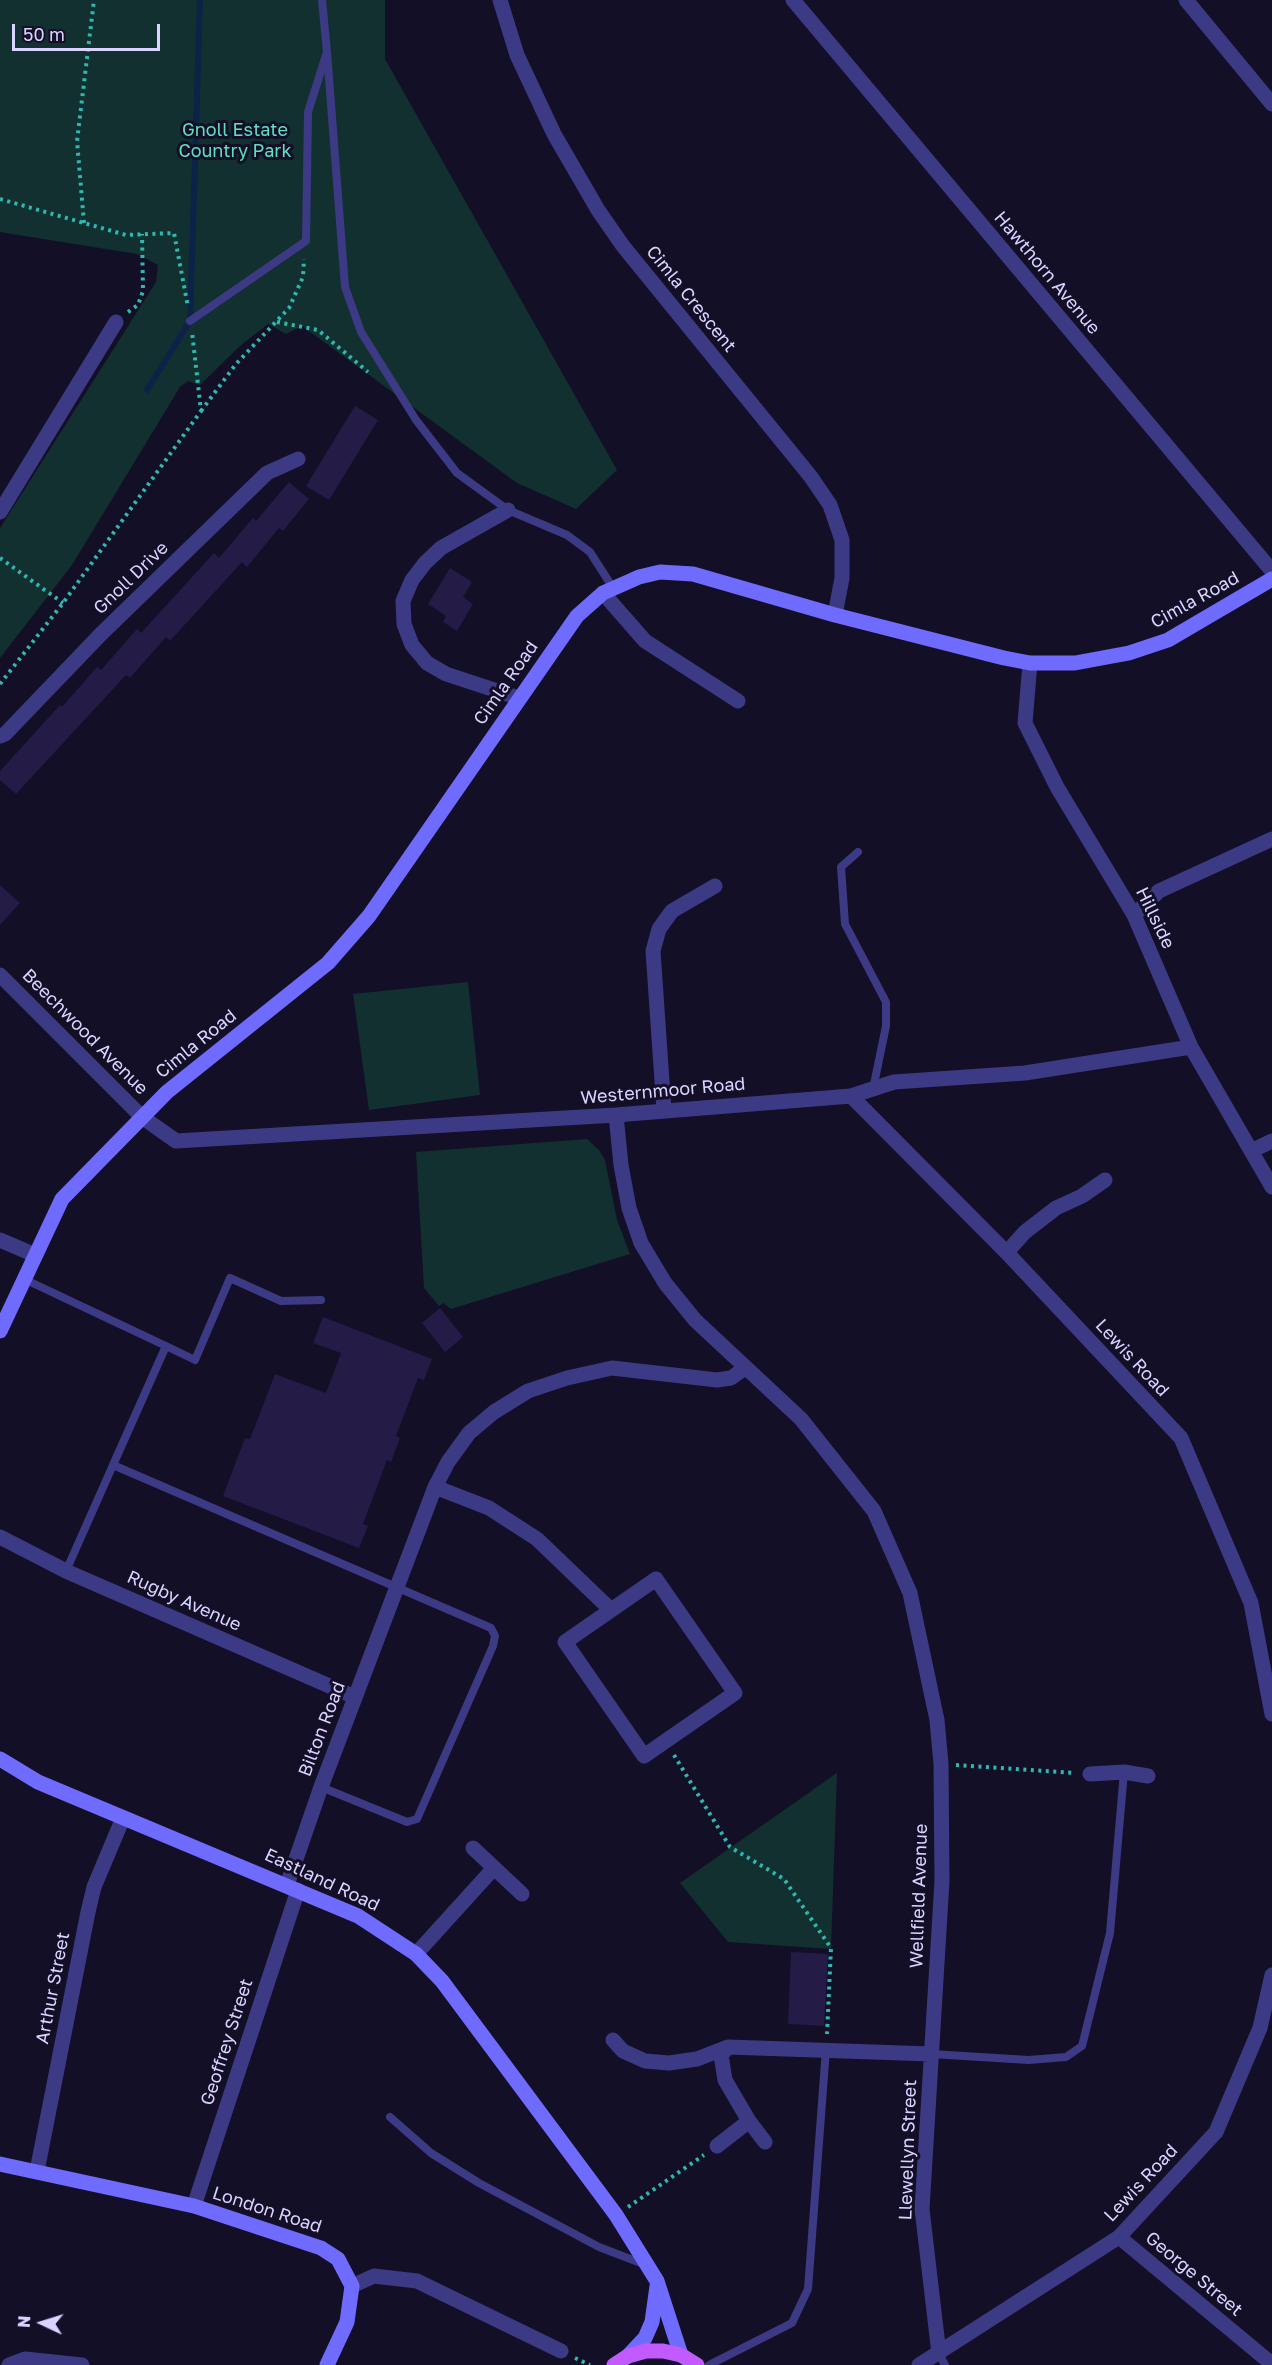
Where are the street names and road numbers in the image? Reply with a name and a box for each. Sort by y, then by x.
street label: Hawthorn Avenue [989,207,1105,339]
street label: Cimla Crescent [641,241,741,357]
street label: Gnoll Drive [89,537,173,619]
street label: Cimla Road [1147,567,1243,633]
street label: Cimla Road [469,637,543,729]
street label: Hillside [1131,884,1179,952]
street label: Beechwood Avenue [18,965,152,1099]
street label: Cimla Road [151,1005,241,1083]
street label: Westernmoor Road [580,1073,746,1109]
street label: Lewis Road [1091,1315,1173,1401]
street label: Rugby Avenue [124,1566,244,1636]
street label: Bilton Road [294,1678,350,1780]
street label: Wellfield Avenue [906,1823,932,1969]
street label: Eastland Road [261,1844,383,1916]
street label: Arthur Street [32,1930,74,2046]
street label: Geoffrey Street [196,1976,258,2108]
street label: Llewellyn Street [895,2079,921,2221]
street label: Lewis Road [1100,2140,1182,2226]
street label: London Road [210,2182,324,2238]
street label: George Street [1141,2227,1247,2321]

